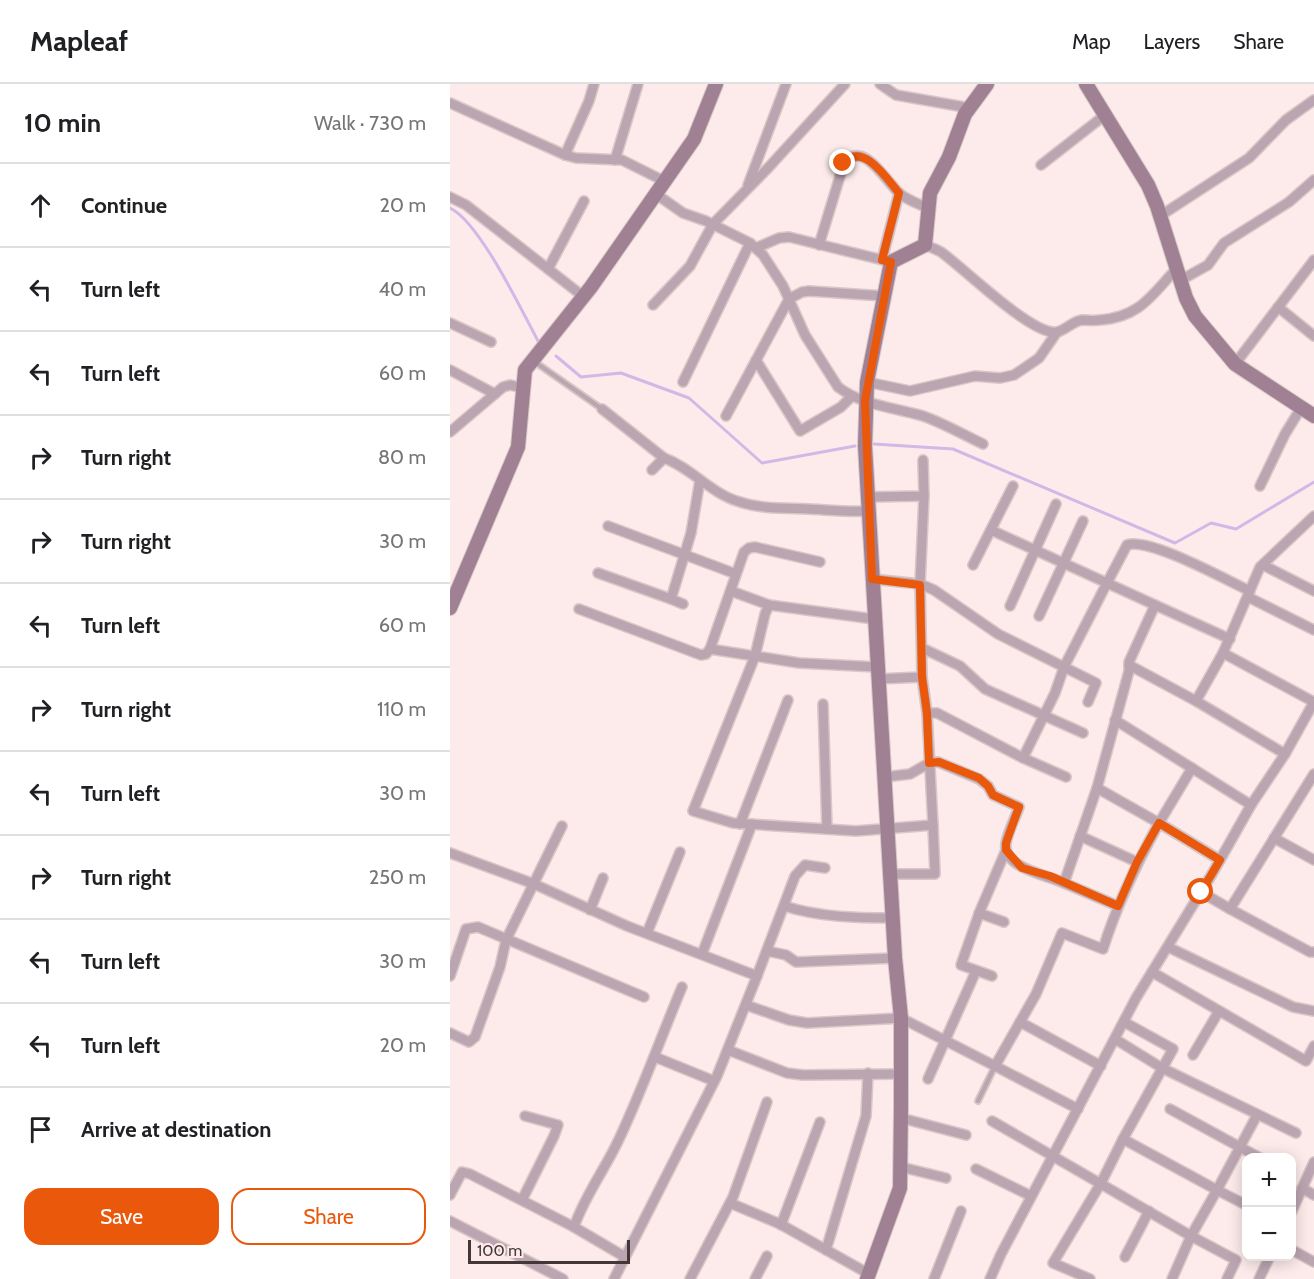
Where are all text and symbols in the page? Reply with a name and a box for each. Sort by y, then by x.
text: Mapleaf [30,24,128,58]
text: Map [1072,29,1111,54]
text: Layers [1144,29,1200,54]
text: Share [1233,29,1284,54]
text: 10 min [24,107,101,139]
text: Walk · 730 m [314,111,426,135]
route end [829,149,855,175]
icon: ahead [24,189,57,222]
text: Continue [81,192,167,219]
text: 20 m [380,193,426,217]
icon: left [24,273,57,306]
text: Turn left [81,276,160,303]
text: 40 m [378,277,426,301]
icon: left [24,357,57,390]
text: Turn left [81,360,160,387]
text: 60 m [379,361,426,385]
icon: right [24,441,57,474]
text: Turn right [81,444,171,471]
text: 80 m [378,445,426,469]
icon: right [24,525,57,558]
text: Turn right [81,528,171,555]
text: 30 m [379,529,426,553]
icon: left [24,609,57,642]
text: Turn left [81,612,160,639]
text: 60 m [379,613,426,637]
icon: right [24,693,57,726]
text: Turn right [81,696,171,723]
text: 110 m [377,697,426,721]
icon: left [24,777,57,810]
text: Turn left [81,780,160,807]
text: 30 m [379,781,426,805]
icon: right [24,861,57,894]
text: Turn right [81,864,171,891]
text: 250 m [369,865,426,889]
route start [1187,878,1213,904]
icon: left [24,945,57,978]
text: Turn left [81,948,160,975]
text: 30 m [379,949,426,973]
icon: left [24,1029,57,1062]
text: Turn left [81,1032,160,1059]
text: 20 m [380,1033,426,1057]
icon: arrive [24,1113,57,1146]
text: Arrive at destination [81,1116,271,1143]
map controls [1242,1153,1296,1261]
button: + [1242,1153,1296,1207]
button: Save [24,1188,219,1245]
button: Share [231,1188,426,1245]
button: − [1242,1207,1296,1261]
scale bar [468,1237,630,1264]
text: 100 m [477,1241,522,1260]

